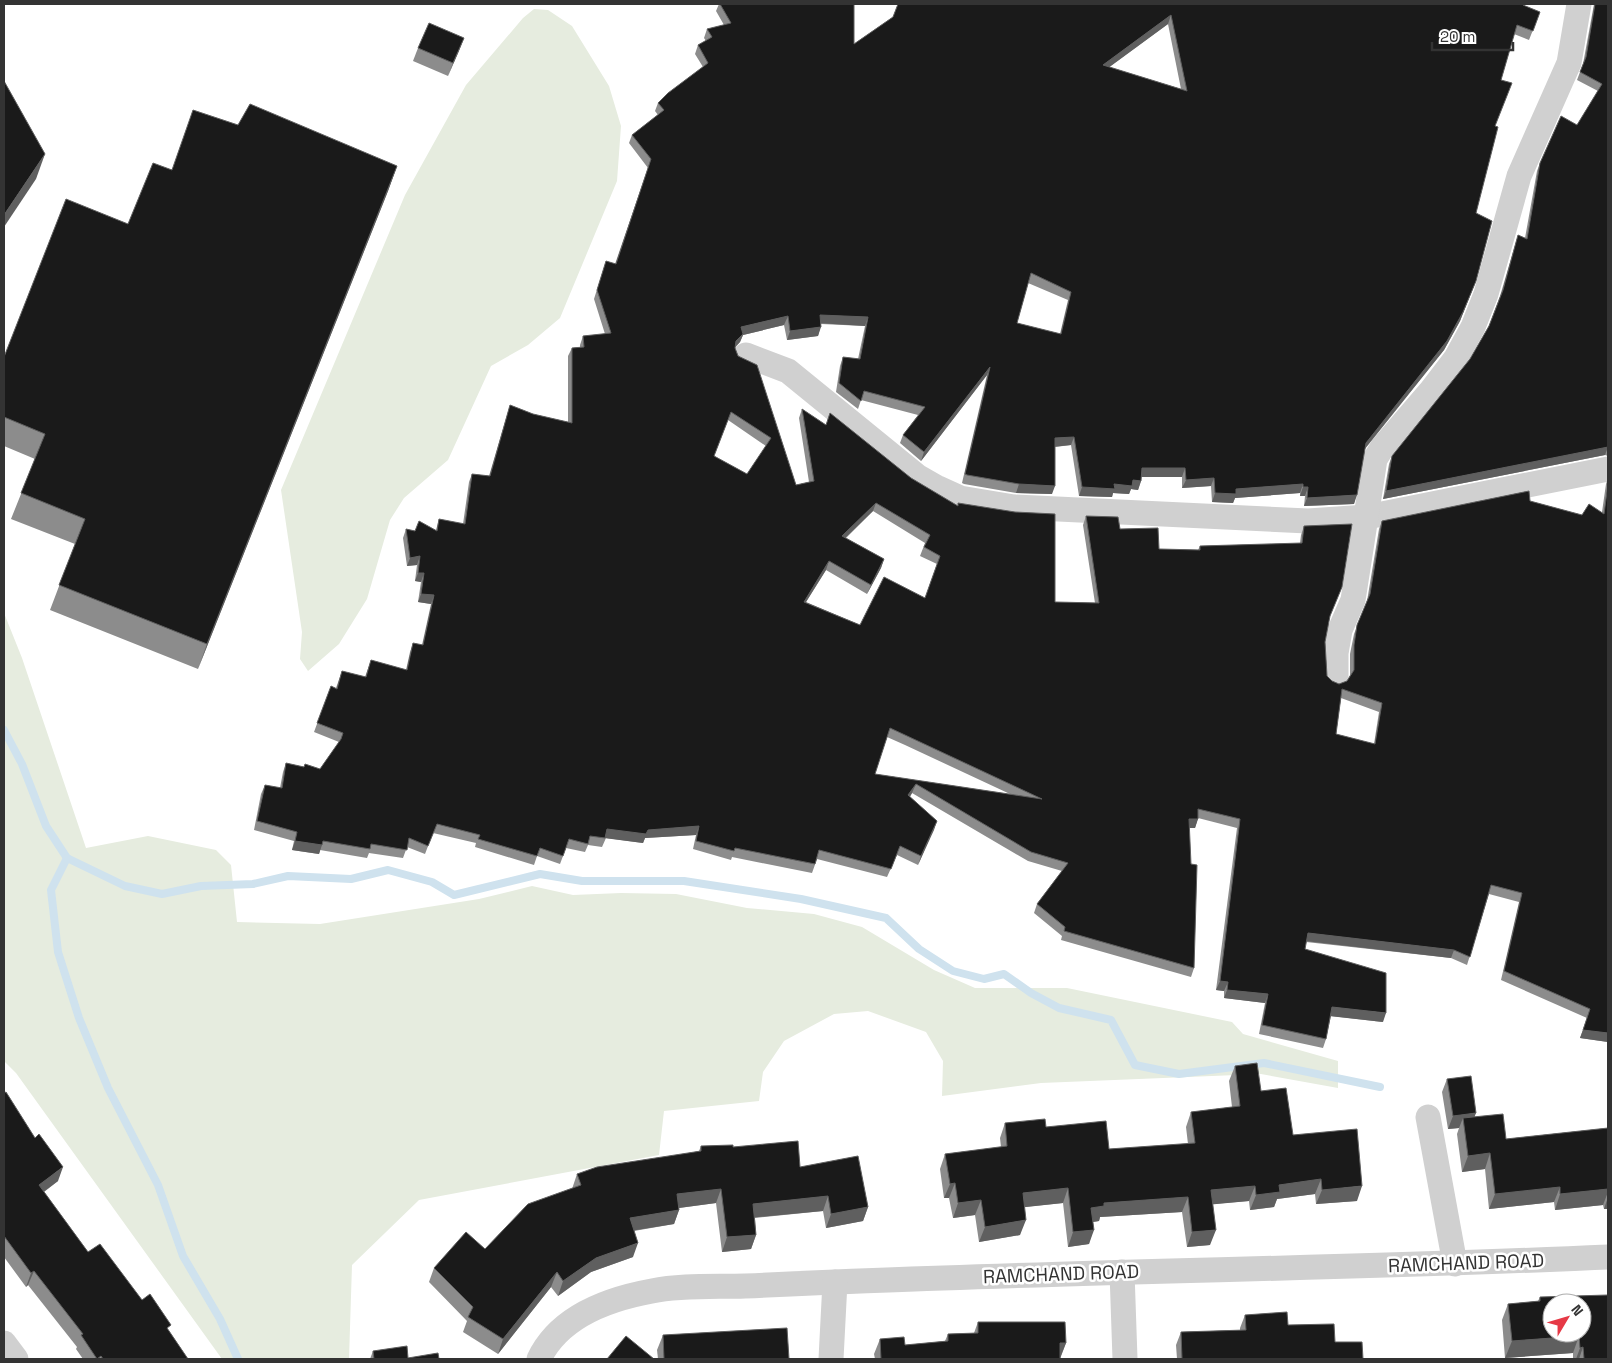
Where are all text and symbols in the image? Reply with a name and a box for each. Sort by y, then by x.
scale bar [1432,20,1513,52]
text: 20 m [1440,27,1475,46]
street label: RAMCHAND ROAD [1388,1248,1544,1278]
street label: RAMCHAND ROAD [983,1259,1139,1289]
north arrow [1542,1293,1592,1343]
text: N [1567,1301,1587,1319]

